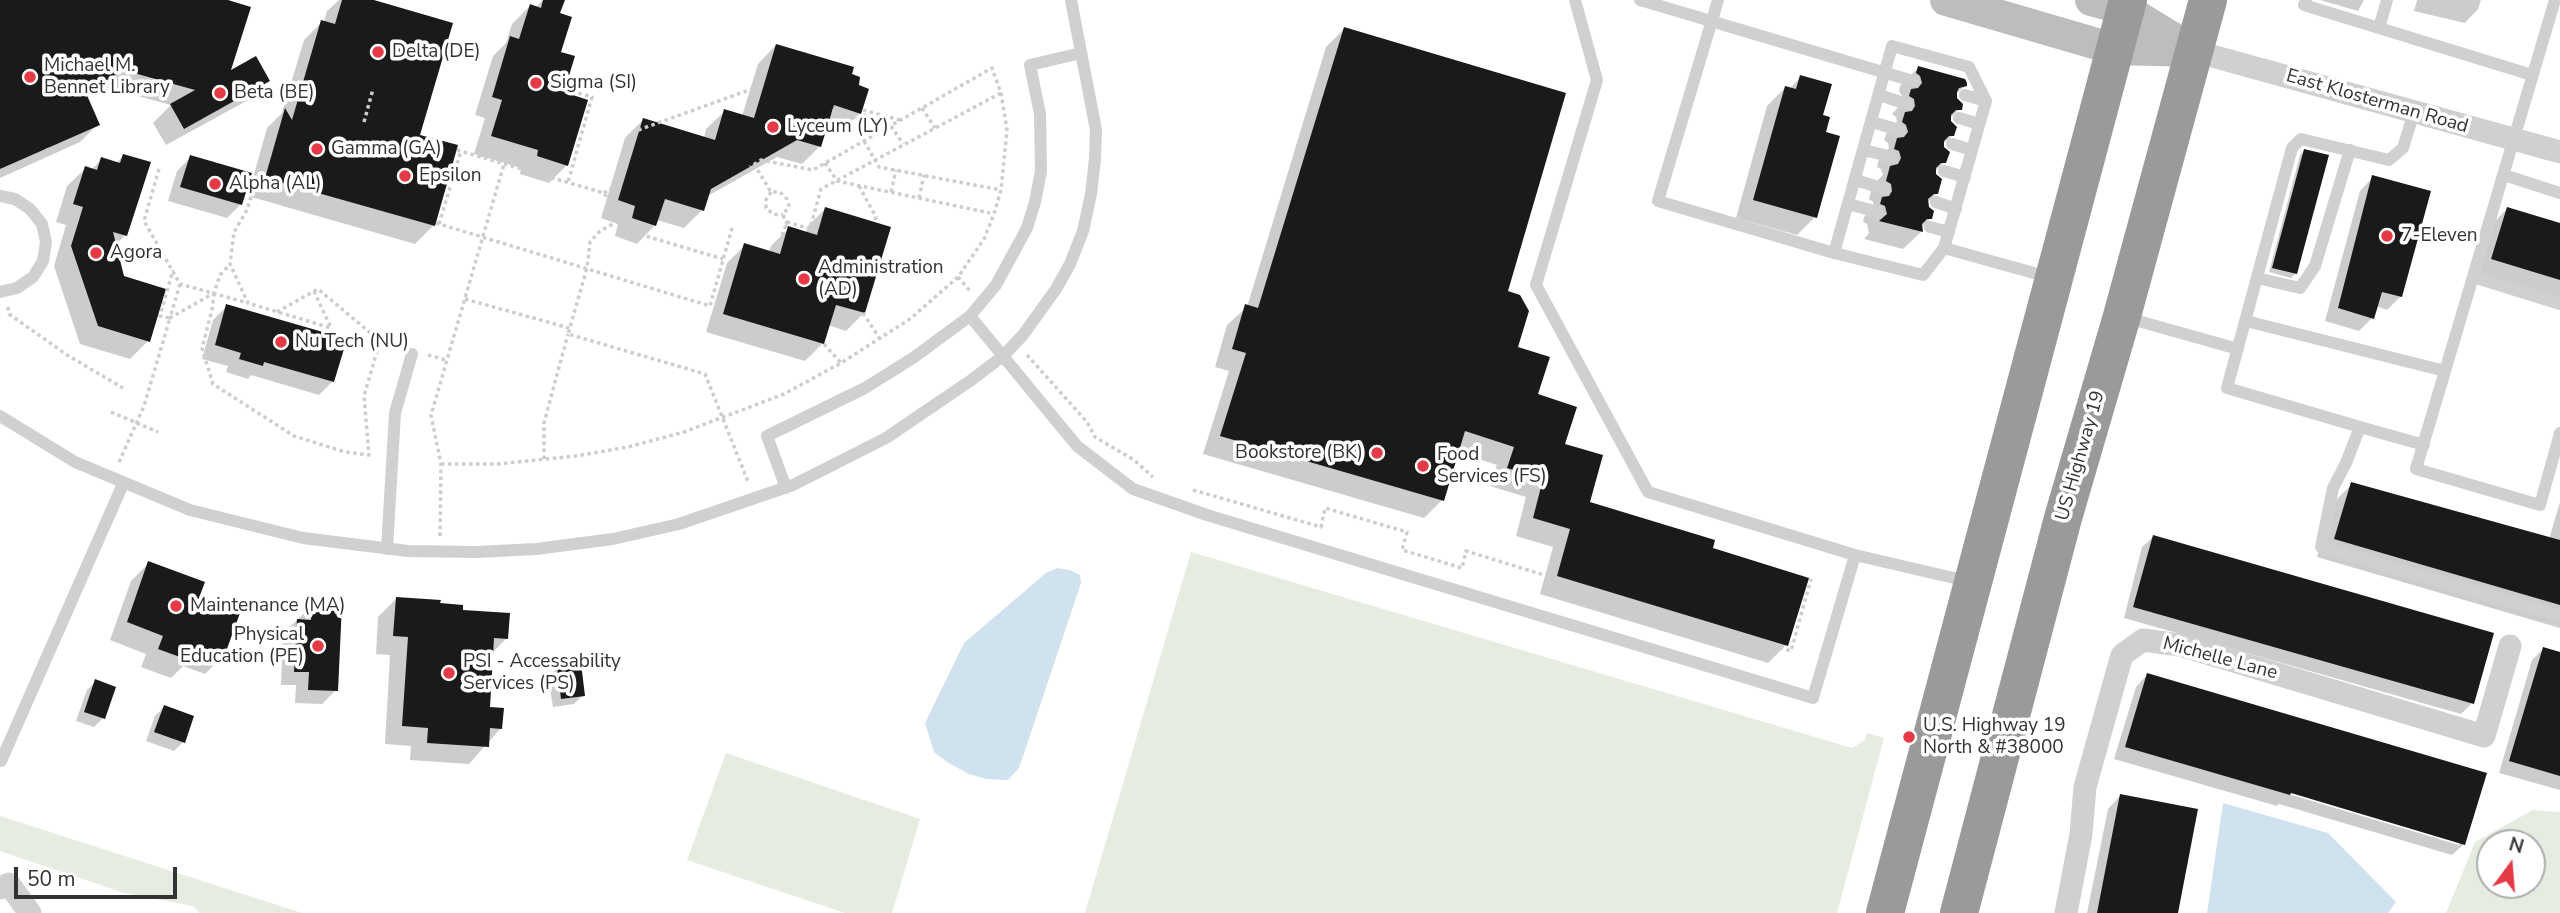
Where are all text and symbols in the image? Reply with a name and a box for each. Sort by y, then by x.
place label: Delta (DE) [392,41,481,63]
marker: Delta (DE) [370,44,386,60]
place label: Michael M. Bennet Library [44,55,170,99]
street label: East Klosterman Road [2283,65,2471,139]
marker: Michael M. Bennet Library [22,69,38,85]
place label: Sigma (SI) [550,72,637,94]
marker: Sigma (SI) [528,75,544,91]
place label: Beta (BE) [234,82,315,104]
marker: Beta (BE) [212,85,228,101]
place label: Lyceum (LY) [787,116,889,138]
marker: Lyceum (LY) [765,119,781,135]
place label: Gamma (GA) [331,138,442,160]
marker: Gamma (GA) [309,141,325,157]
place label: Epsilon [419,165,482,187]
marker: Epsilon [397,168,413,184]
place label: Alpha (AL) [229,173,322,195]
marker: Alpha (AL) [207,176,223,192]
place label: 7-Eleven [2401,225,2478,247]
marker: 7-Eleven [2379,228,2395,244]
place label: Agora [110,242,162,264]
marker: Agora [88,245,104,261]
place label: Administration (AD) [818,257,944,301]
marker: Administration (AD) [796,271,812,287]
place label: Nu Tech (NU) [295,331,409,353]
marker: Nu Tech (NU) [273,334,289,350]
street label: US Highway 19 [2052,388,2110,524]
place label: Bookstore (BK) [1235,442,1363,464]
place label: Food Services (FS) [1437,444,1547,488]
marker: Bookstore (BK) [1369,445,1385,461]
marker: Food Services (FS) [1415,458,1431,474]
place label: Maintenance (MA) [190,595,346,617]
marker: Maintenance (MA) [168,598,184,614]
place label: Physical Education (PE) [180,624,304,668]
street label: Michelle Lane [2160,633,2280,685]
marker: Physical Education (PE) [310,638,326,654]
place label: PSI - Accessability Services (PS) [463,651,621,695]
marker: PSI - Accessability Services (PS) [441,665,457,681]
place label: U.S. Highway 19 North & #38000 [1923,715,2066,759]
marker: U.S. Highway 19 North & #38000 [1901,729,1917,745]
north arrow [2476,829,2546,899]
text: N [2506,831,2527,860]
scale bar [18,853,180,897]
text: 50 m [27,865,76,893]

